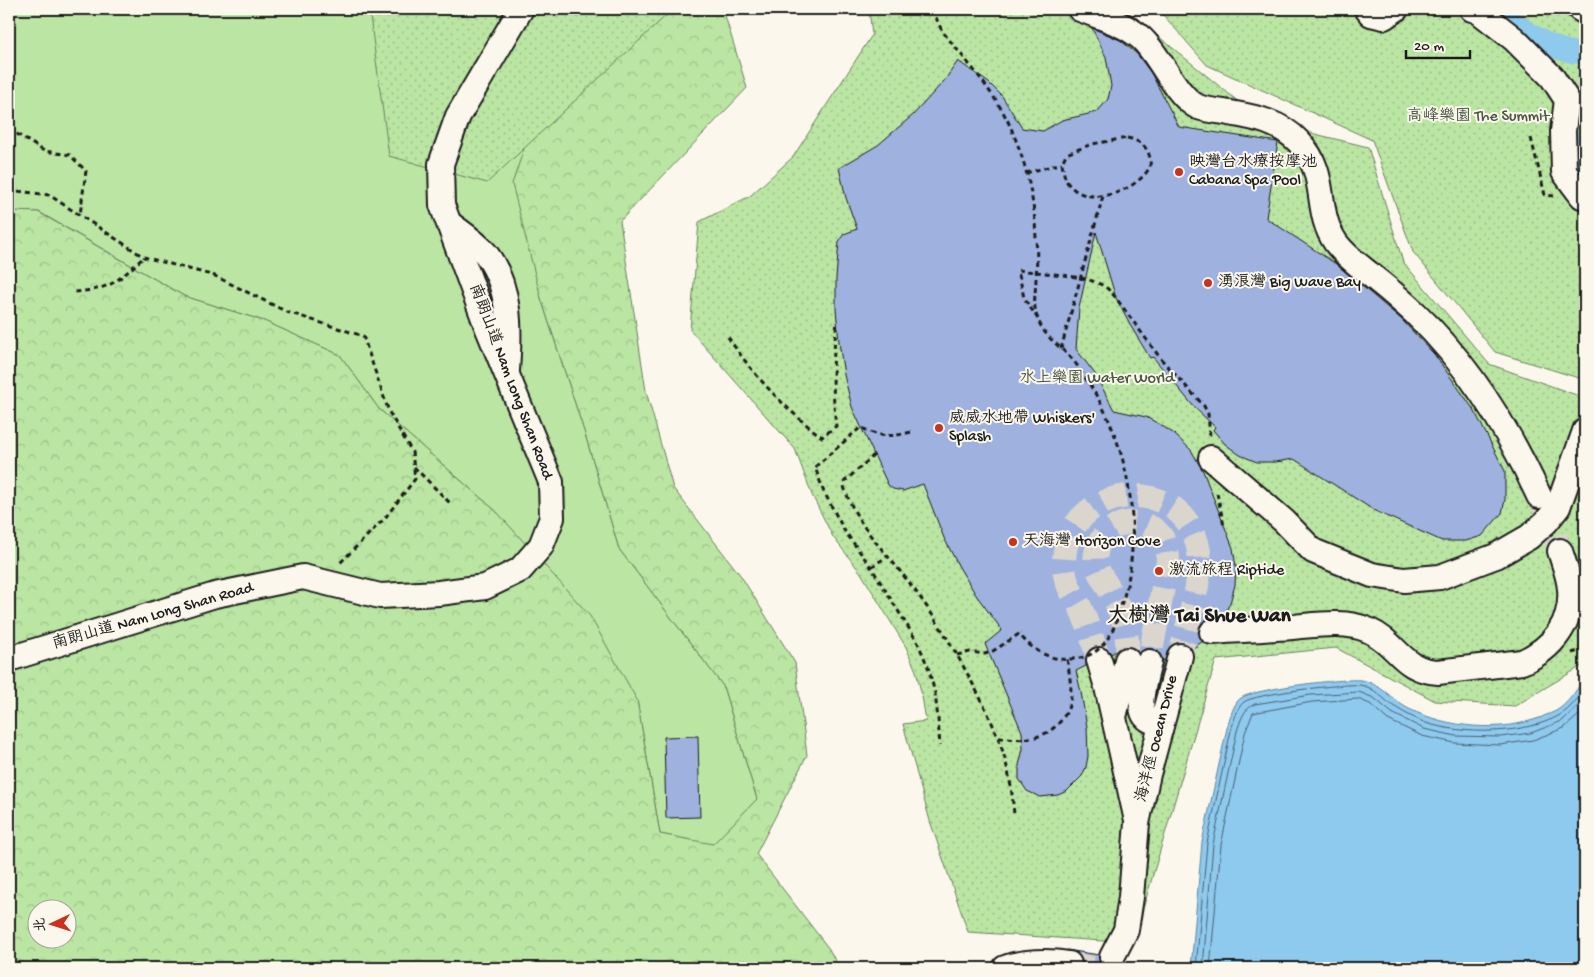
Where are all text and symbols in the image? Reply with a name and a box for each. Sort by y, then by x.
scale bar [1406,28,1470,60]
text: 20 m [1414,38,1444,56]
park label: 高峰樂園 The Summit [1407,106,1551,127]
place label: 映灣台水療按摩池 Cabana Spa Pool [1189,152,1317,191]
marker: 映灣台水療按摩池 Cabana Spa Pool [1173,166,1185,178]
place label: 湧浪灣 Big Wave Bay [1218,273,1361,293]
marker: 湧浪灣 Big Wave Bay [1202,277,1214,289]
street label: 南朗山道 Nam Long Shan Road [464,281,559,484]
park label: 水上樂園 Water World [1020,368,1176,389]
place label: 威威水地帶 Whiskers' Splash [949,408,1095,447]
marker: 威威水地帶 Whiskers' Splash [933,422,945,434]
place label: 天海灣 Horizon Cove [1023,531,1161,552]
marker: 天海灣 Horizon Cove [1007,536,1019,548]
place label: 激流旅程 Riptide [1169,561,1285,581]
marker: 激流旅程 Riptide [1153,565,1165,577]
street label: 南朗山道 Nam Long Shan Road [50,577,257,655]
district label: 大樹灣 Tai Shue Wan [1107,603,1292,630]
street label: 海洋徑 Ocean Drive [1131,672,1183,805]
north arrow [28,900,78,950]
text: 北 [33,917,50,932]

